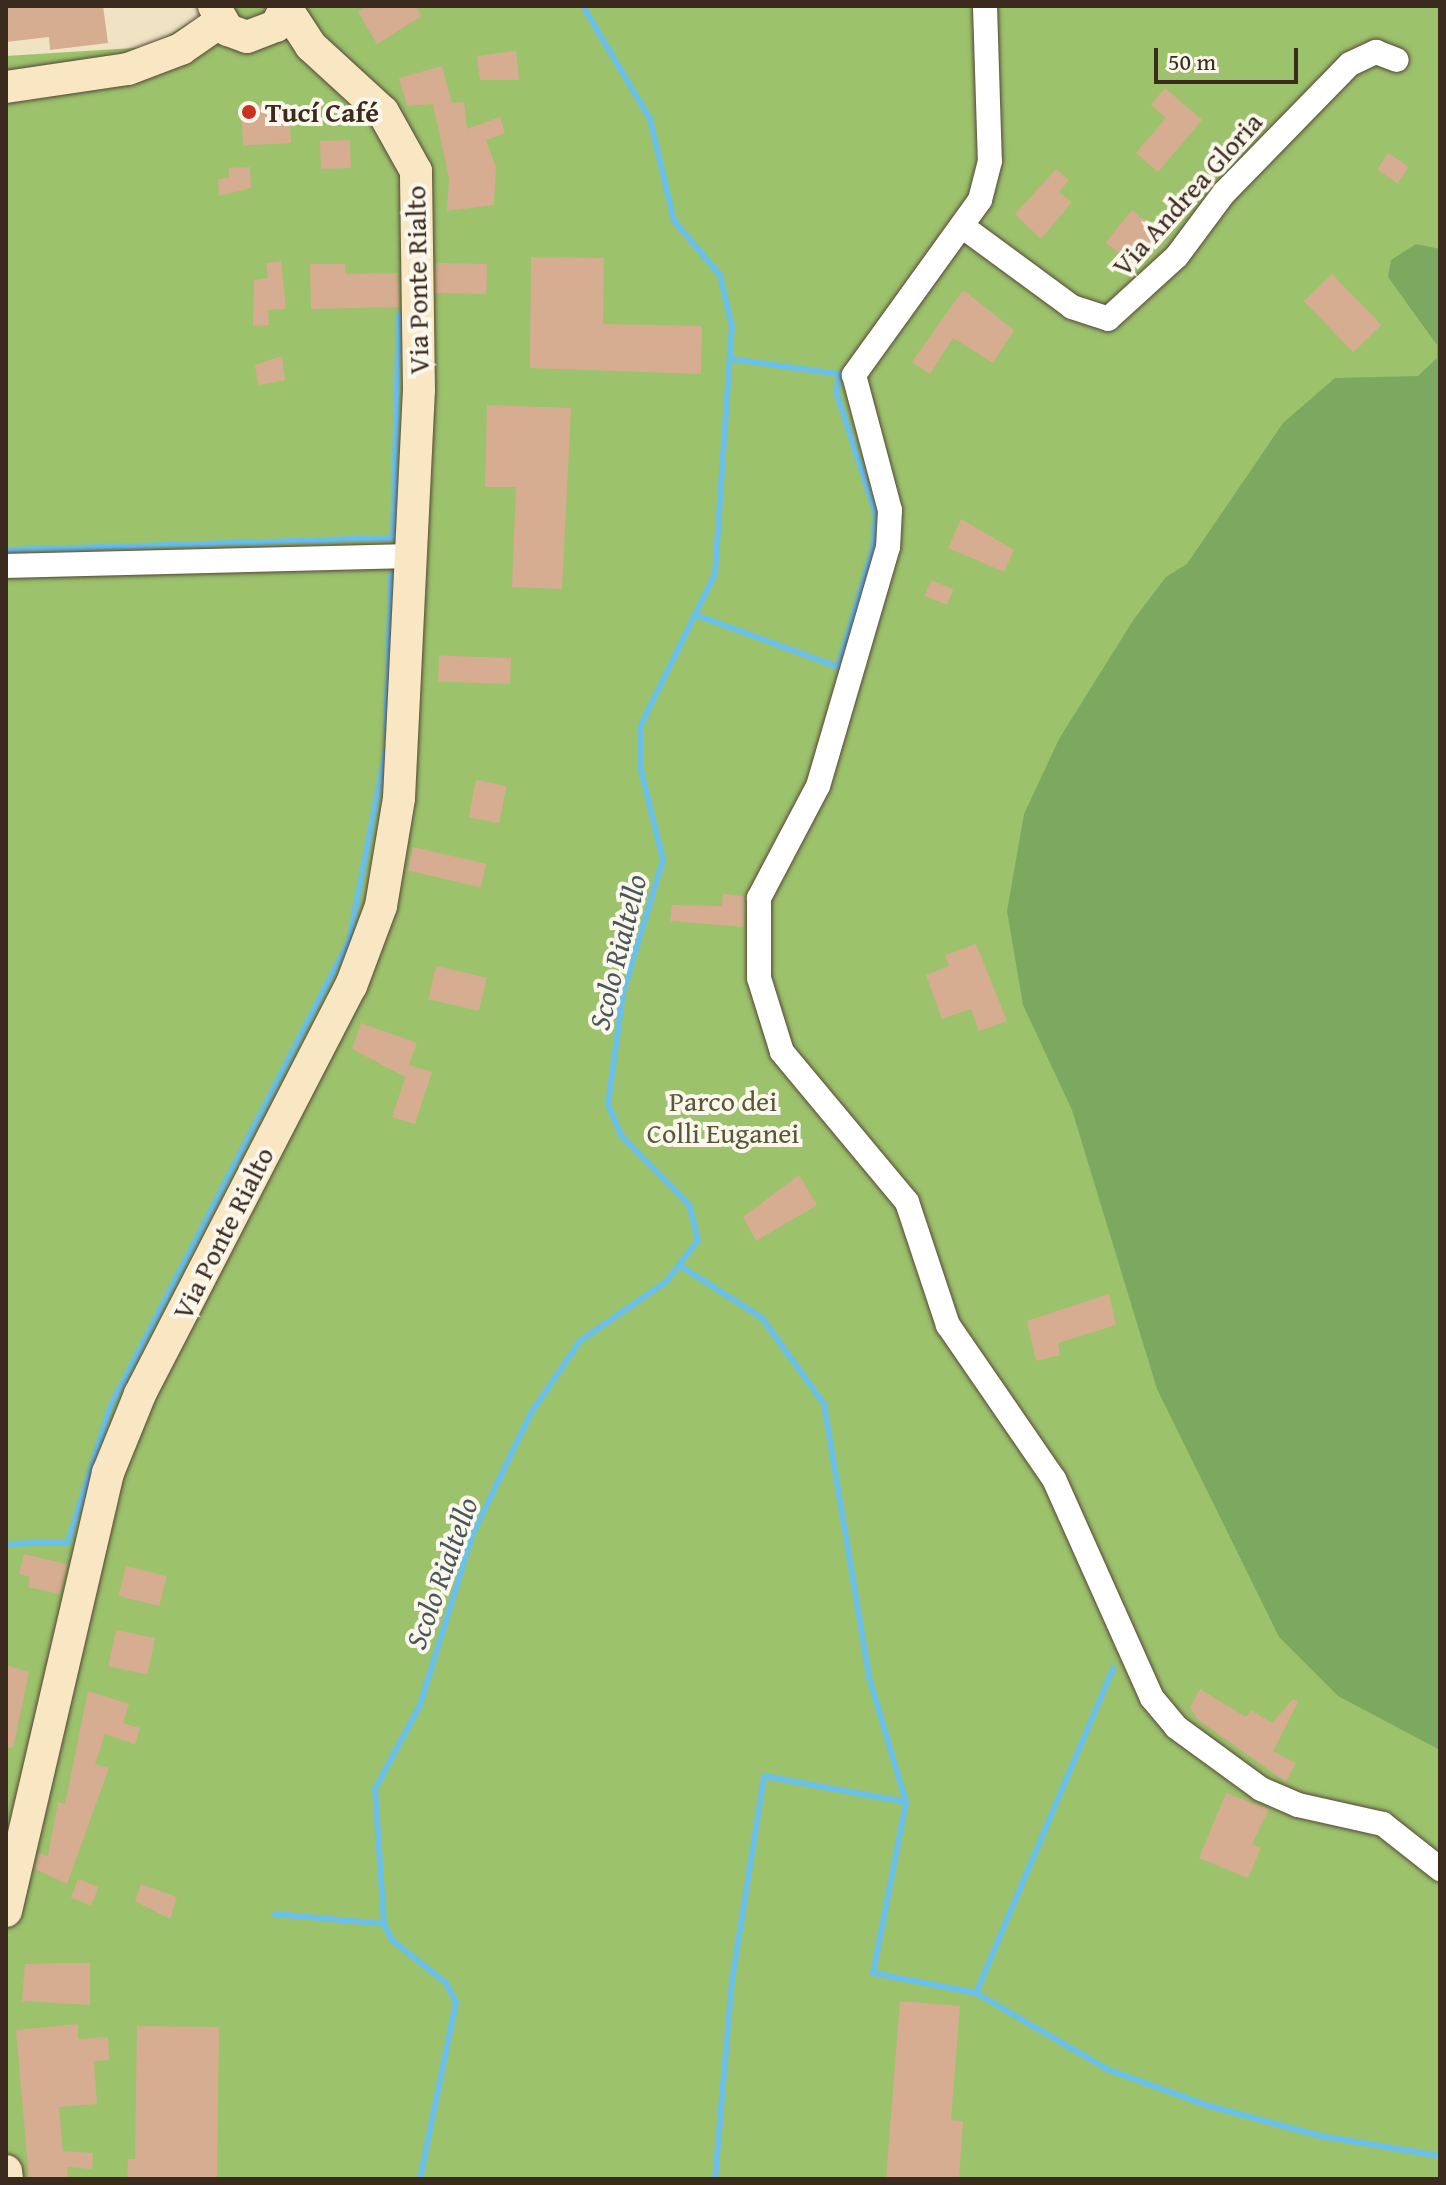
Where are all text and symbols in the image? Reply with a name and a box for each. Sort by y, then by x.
scale bar [1158,32,1302,82]
text: 50 m [1168,44,1216,79]
place label: Tucí Café [265,95,379,129]
marker: Tucí Café [240,103,258,121]
street label: Via Andrea Gloria [1105,105,1269,283]
street label: Via Ponte Rialto [399,185,435,375]
water label: Scolo Rialtello [580,871,654,1033]
park label: Parco dei Colli Euganei [647,1084,799,1150]
street label: Via Ponte Rialto [165,1141,281,1325]
water label: Scolo Rialtello [397,1492,485,1654]

